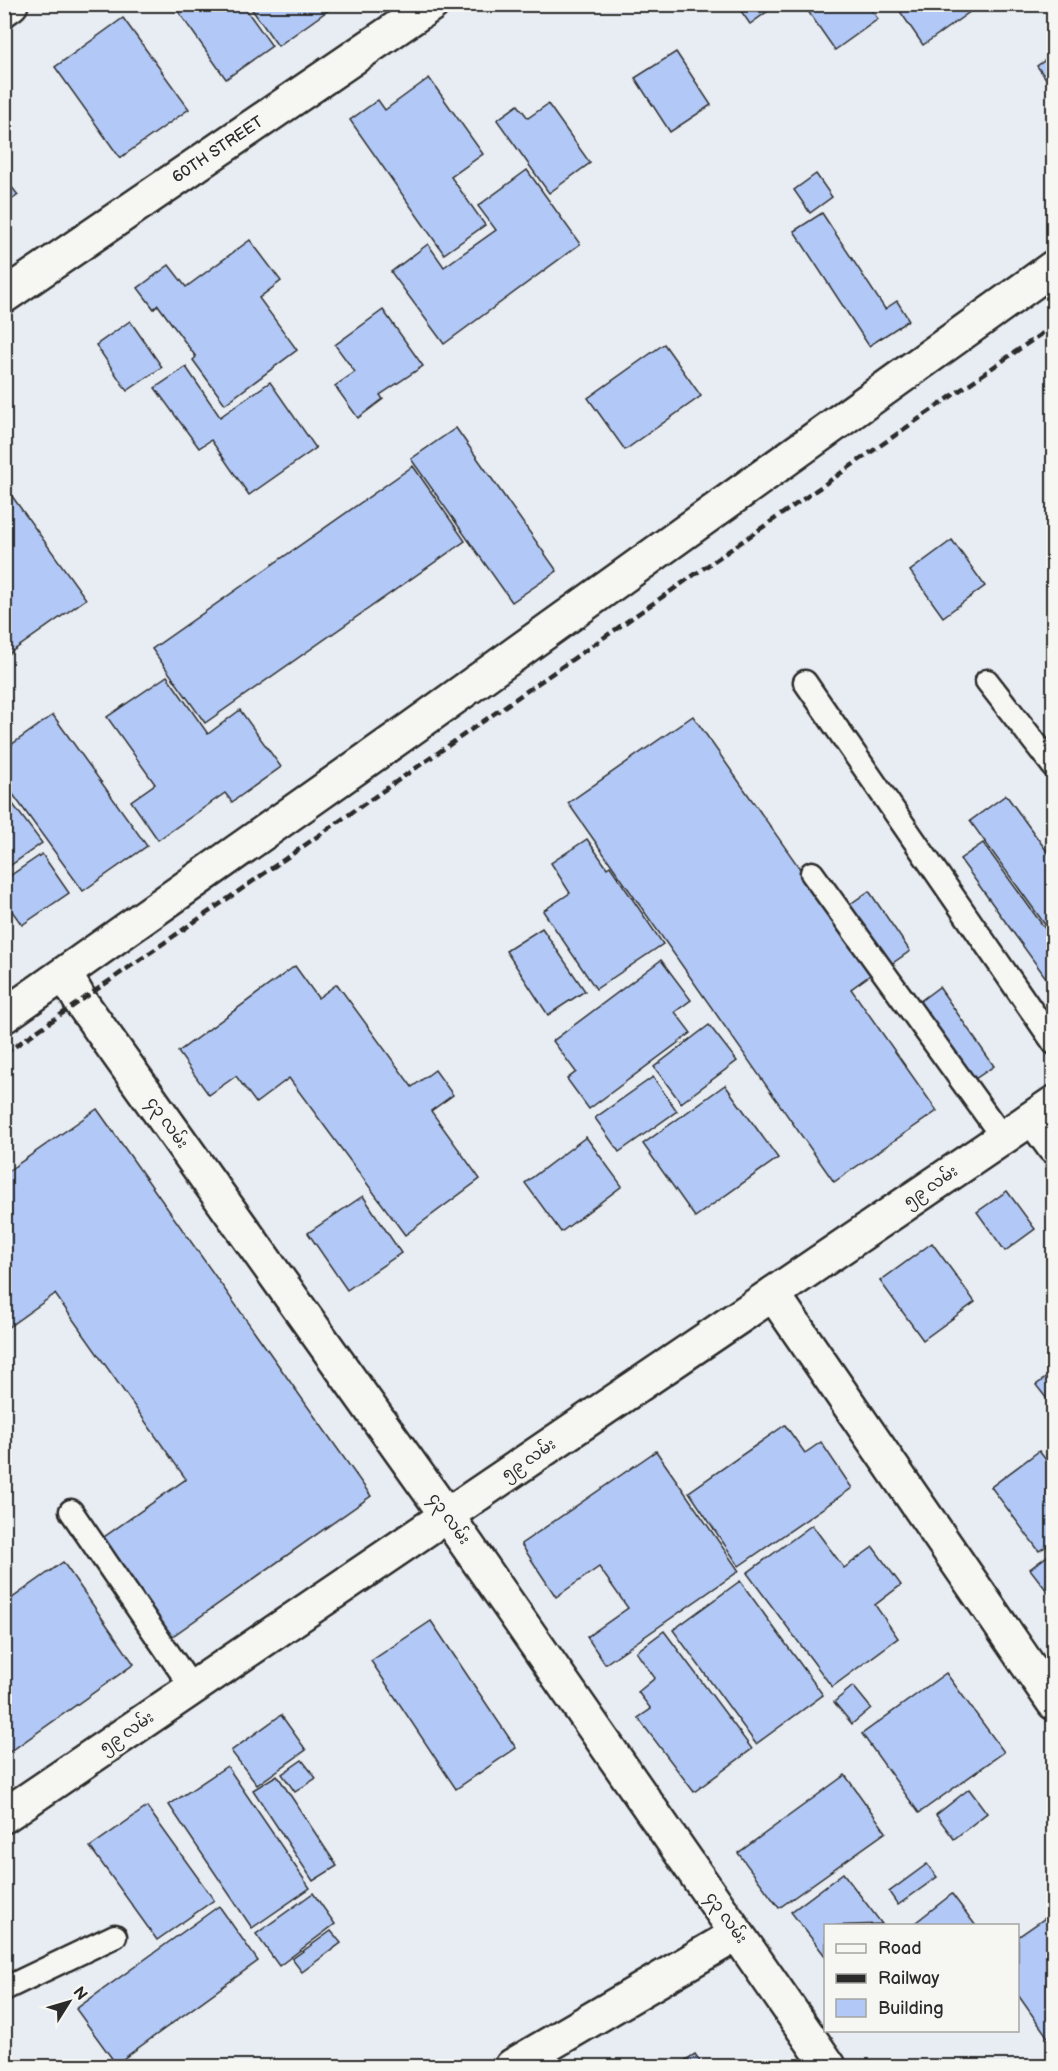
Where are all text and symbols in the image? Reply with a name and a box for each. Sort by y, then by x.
street label: 60TH STREET [169,112,267,187]
street label: ၄၃ လမ်း [140,1092,194,1154]
street label: ၅၉ လမ်း [899,1160,963,1214]
street label: ၅၉ လမ်း [497,1433,561,1487]
street label: ၄၃ လမ်း [422,1488,476,1550]
street label: ၅၉ လမ်း [95,1706,159,1760]
street label: ၄၃ လမ်း [699,1887,753,1949]
legend [824,1924,1019,2032]
text: Road [878,1938,922,1959]
text: Railway [878,1968,940,1989]
north arrow [39,1972,99,2032]
text: N [69,1983,91,2004]
text: Building [878,1998,944,2019]

